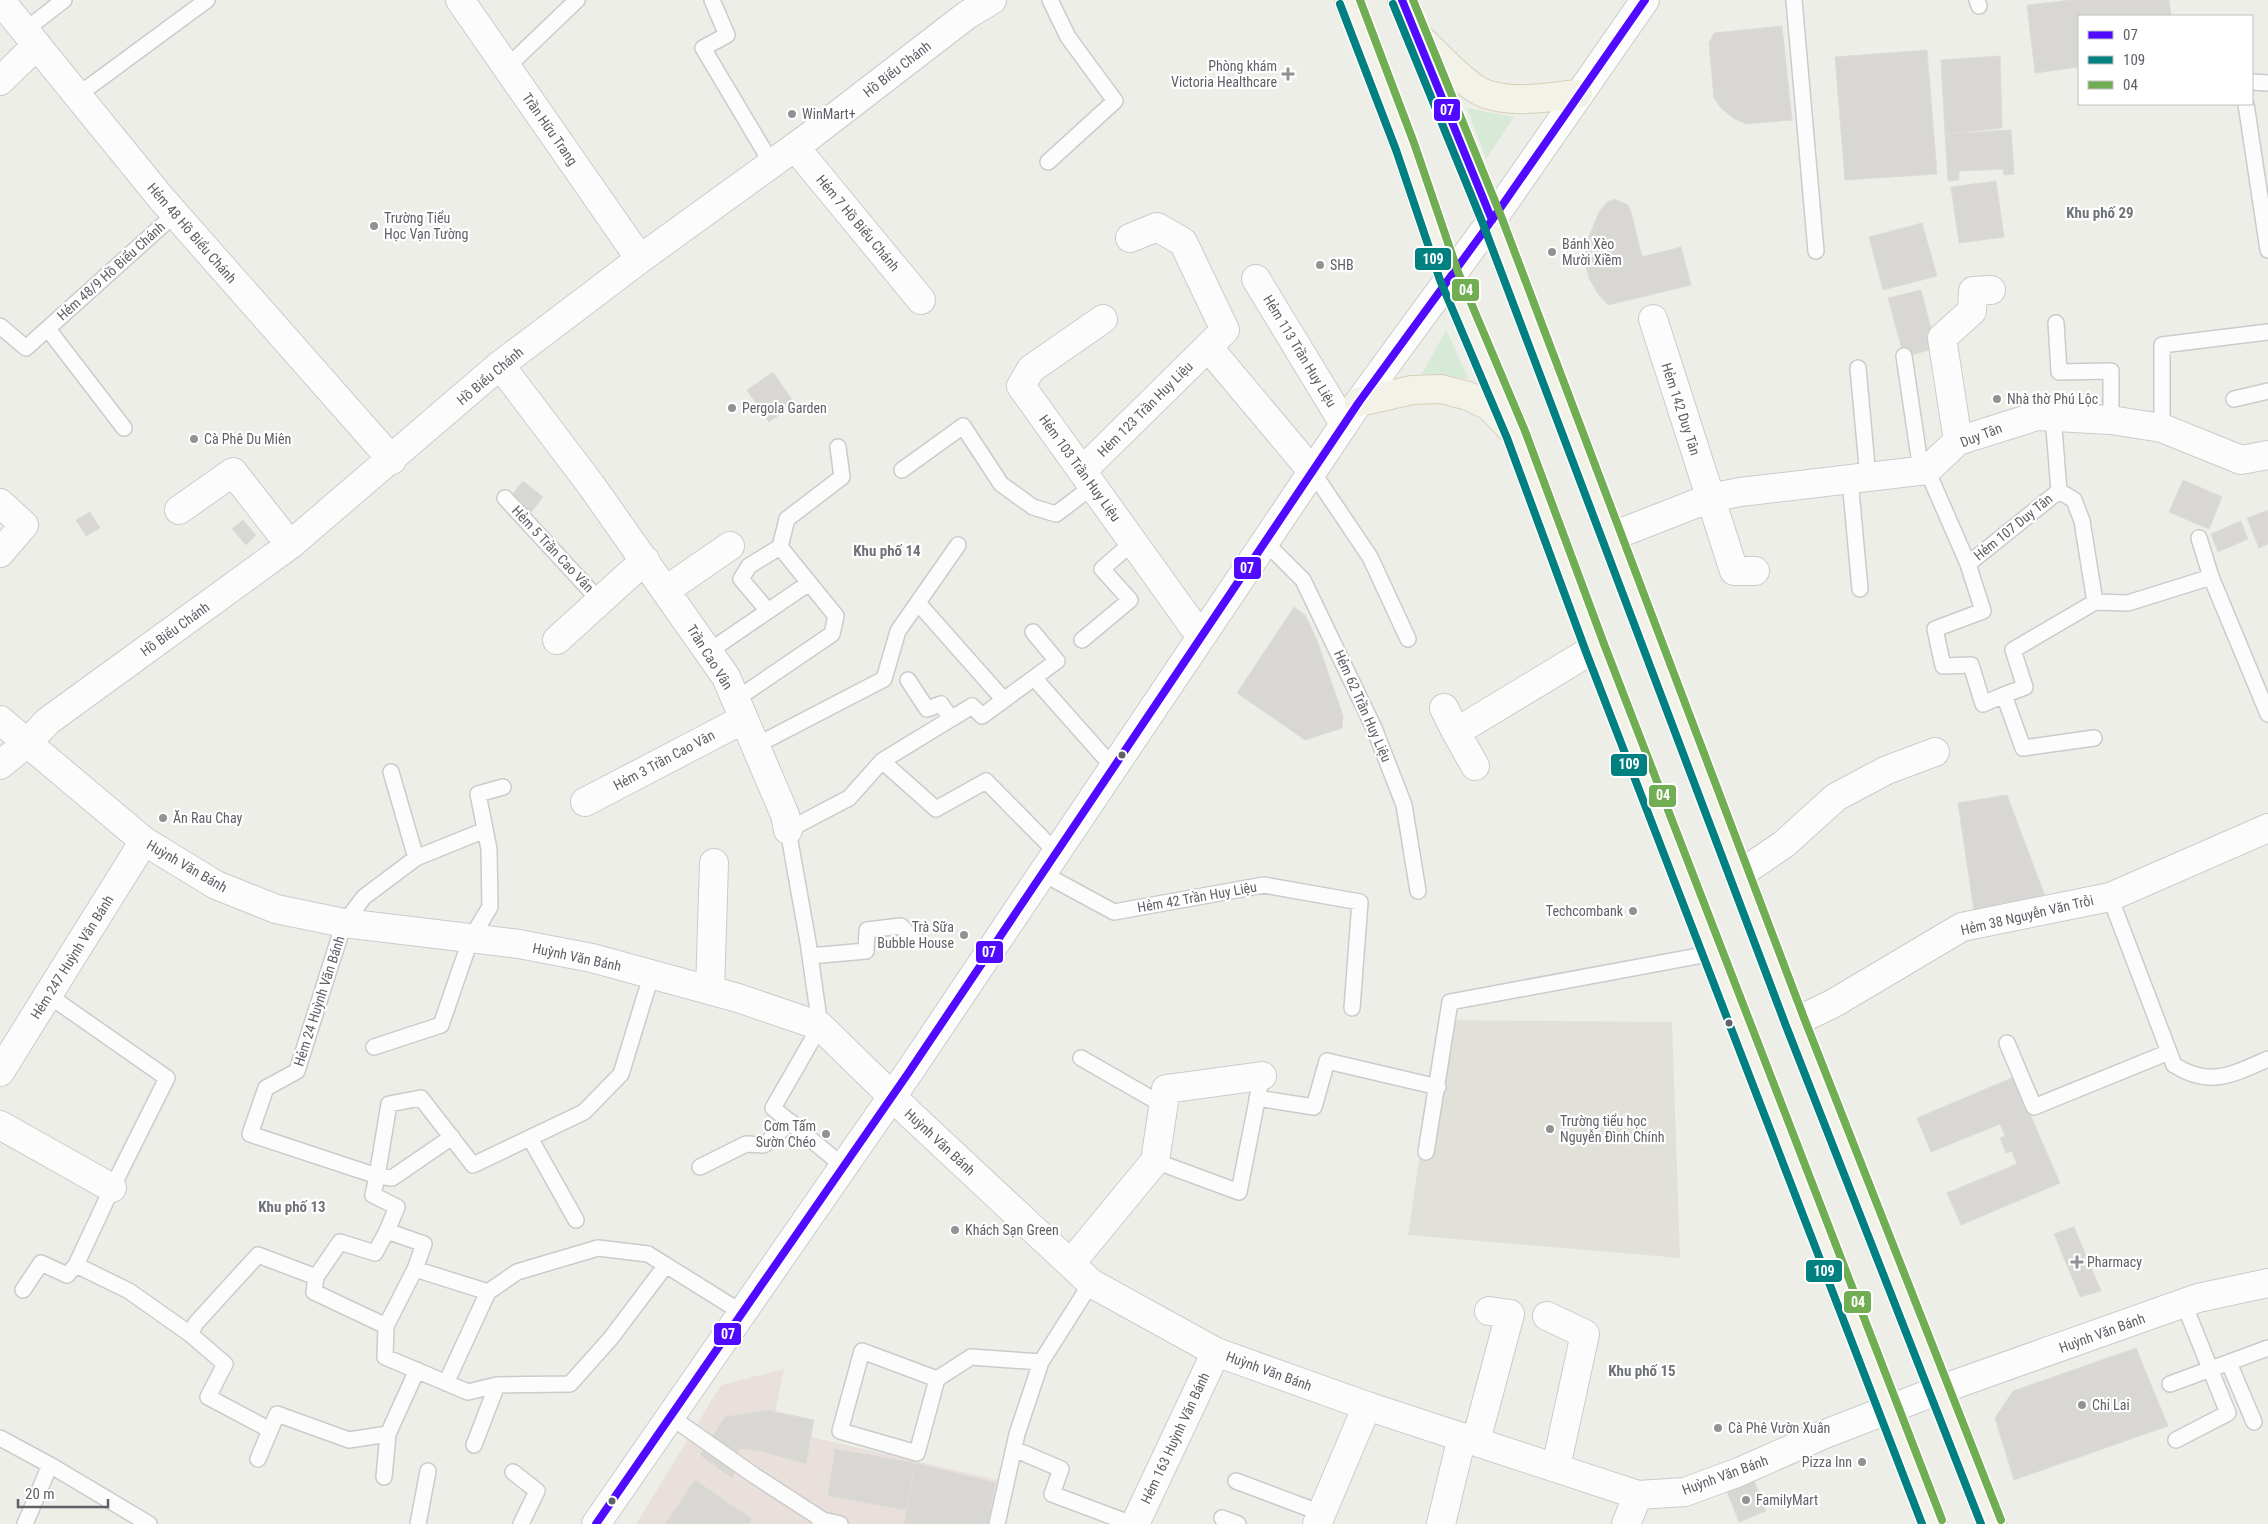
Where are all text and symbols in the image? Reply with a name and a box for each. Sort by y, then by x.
legend [2078,15,2253,105]
text: 07 [2123,26,2138,44]
street label: Hồ Biểu Chánh [860,38,934,100]
text: 109 [2123,51,2145,69]
place label: Phòng khám Victoria Healthcare [1171,58,1277,90]
marker: Phòng khám Victoria Healthcare [1281,67,1295,81]
text: 04 [2123,76,2138,94]
street label: Trần Hữu Trang [519,90,581,168]
line badge: 07 [1433,98,1461,122]
text: 07 [1440,102,1454,118]
place label: WinMart+ [802,106,856,122]
marker: WinMart+ [786,108,798,120]
street label: Hẻm 7 Hồ Biểu Chánh [813,172,903,274]
street label: Hẻm 48 Hồ Biểu Chánh [144,180,240,286]
district label: Khu phố 29 [2066,204,2134,222]
place label: Trường Tiểu Học Vạn Tường [384,210,468,242]
street label: Hẻm 48/9 Hồ Biểu Chánh [54,218,168,324]
marker: Trường Tiểu Học Vạn Tường [368,220,380,232]
place label: Bánh Xèo Mười Xiềm [1562,236,1622,268]
marker: Bánh Xèo Mười Xiềm [1546,246,1558,258]
line badge: 109 [1414,247,1452,271]
text: 109 [1422,251,1444,267]
place label: SHB [1330,257,1354,273]
marker: SHB [1314,259,1326,271]
line badge: 04 [1451,278,1480,302]
text: 04 [1459,282,1473,298]
street label: Hẻm 113 Trần Huy Liệu [1260,292,1340,410]
street label: Hồ Biểu Chánh [454,344,526,408]
street label: Hẻm 123 Trần Huy Liệu [1094,358,1196,460]
street label: Hẻm 142 Duy Tân [1658,361,1704,457]
place label: Nhà thờ Phú Lộc [2007,391,2098,407]
marker: Nhà thờ Phú Lộc [1991,393,2003,405]
place label: Pergola Garden [742,400,827,416]
marker: Pergola Garden [726,402,738,414]
street label: Hẻm 103 Trần Huy Liệu [1036,412,1124,524]
street label: Duy Tân [1958,420,2004,450]
place label: Cà Phê Du Miên [204,431,291,447]
marker: Cà Phê Du Miên [188,433,200,445]
street label: Hẻm 107 Duy Tân [1970,490,2056,564]
street label: Hẻm 5 Trần Cao Vân [509,503,597,595]
district label: Khu phố 14 [853,542,921,560]
line badge: 07 [1233,556,1262,580]
text: 07 [1240,560,1254,576]
street label: Hồ Biểu Chánh [137,599,213,659]
street label: Trần Cao Vân [684,622,736,692]
street label: Hẻm 62 Trần Huy Liệu [1331,648,1395,764]
street label: Hẻm 3 Trần Cao Vân [611,727,717,793]
unlabelled marker [1117,750,1127,760]
line badge: 109 [1610,753,1648,777]
text: 109 [1618,756,1640,772]
line badge: 04 [1648,784,1677,808]
text: 04 [1656,787,1670,803]
place label: Ăn Rau Chay [173,810,242,826]
marker: Ăn Rau Chay [157,812,169,824]
street label: Huỳnh Văn Bánh [144,837,230,895]
street label: Hẻm 42 Trần Huy Liệu [1136,879,1258,915]
street label: Hẻm 247 Huỳnh Văn Bánh [27,892,117,1022]
street label: Hẻm 38 Nguyễn Văn Trỗi [1959,892,2095,938]
place label: Techcombank [1546,903,1624,919]
marker: Techcombank [1627,905,1639,917]
place label: Trà Sữa Bubble House [877,919,954,951]
marker: Trà Sữa Bubble House [958,929,970,941]
street label: Hẻm 24 Huỳnh Văn Bánh [290,934,348,1068]
street label: Huỳnh Văn Bánh [531,940,623,974]
line badge: 07 [975,940,1004,964]
text: 07 [982,944,996,960]
unlabelled marker [1724,1018,1734,1028]
street label: Huỳnh Văn Bánh [902,1105,978,1179]
place label: Trường tiểu học Nguyễn Đình Chính [1560,1113,1664,1145]
place label: Cơm Tấm Sườn Chéo [756,1118,816,1150]
marker: Trường tiểu học Nguyễn Đình Chính [1544,1123,1556,1135]
marker: Cơm Tấm Sườn Chéo [820,1128,832,1140]
district label: Khu phố 13 [258,1198,326,1216]
place label: Khách Sạn Green [965,1222,1059,1238]
marker: Khách Sạn Green [949,1224,961,1236]
place label: Pharmacy [2087,1254,2142,1270]
marker: Pharmacy [2071,1256,2083,1268]
line badge: 109 [1805,1259,1843,1283]
text: 109 [1813,1263,1835,1279]
line badge: 04 [1843,1290,1872,1314]
text: 04 [1851,1294,1865,1310]
street label: Huỳnh Văn Bánh [2057,1310,2147,1356]
line badge: 07 [713,1322,742,1346]
text: 07 [721,1326,735,1342]
street label: Huỳnh Văn Bánh [1224,1348,1314,1394]
district label: Khu phố 15 [1608,1362,1676,1380]
street label: Hẻm 163 Huỳnh Văn Bánh [1138,1370,1212,1506]
place label: Chi Lai [2092,1397,2130,1413]
marker: Chi Lai [2076,1399,2088,1411]
place label: Cà Phê Vườn Xuân [1728,1420,1830,1436]
marker: Cà Phê Vườn Xuân [1712,1422,1724,1434]
street label: Huỳnh Văn Bánh [1680,1452,1770,1498]
place label: Pizza Inn [1802,1454,1852,1470]
marker: Pizza Inn [1856,1456,1868,1468]
scale bar [18,1476,108,1508]
text: 20 m [25,1485,55,1503]
place label: FamilyMart [1756,1492,1818,1508]
marker: FamilyMart [1740,1494,1752,1506]
unlabelled marker [607,1496,617,1506]

